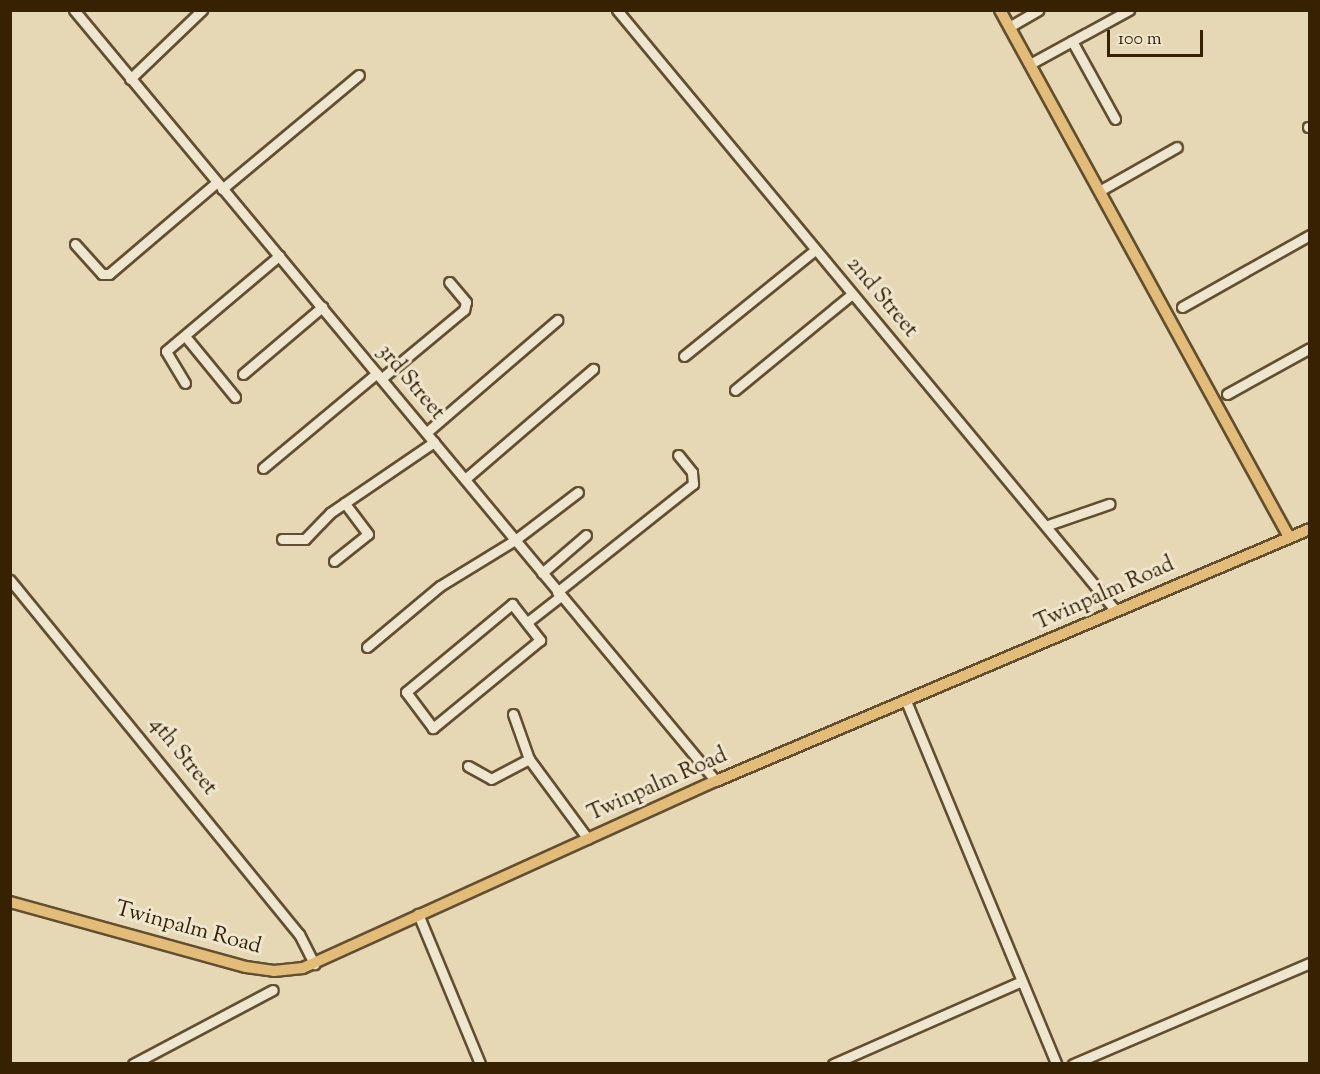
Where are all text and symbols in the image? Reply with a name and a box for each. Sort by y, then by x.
scale bar [1110,18,1206,56]
text: 100 m [1118,27,1162,53]
street label: 2nd Street [840,252,922,344]
street label: 3rd Street [371,340,449,426]
street label: Twinpalm Road [1031,552,1179,638]
street label: 4th Street [143,713,221,801]
street label: Twinpalm Road [584,743,732,829]
street label: Twinpalm Road [112,897,264,961]

